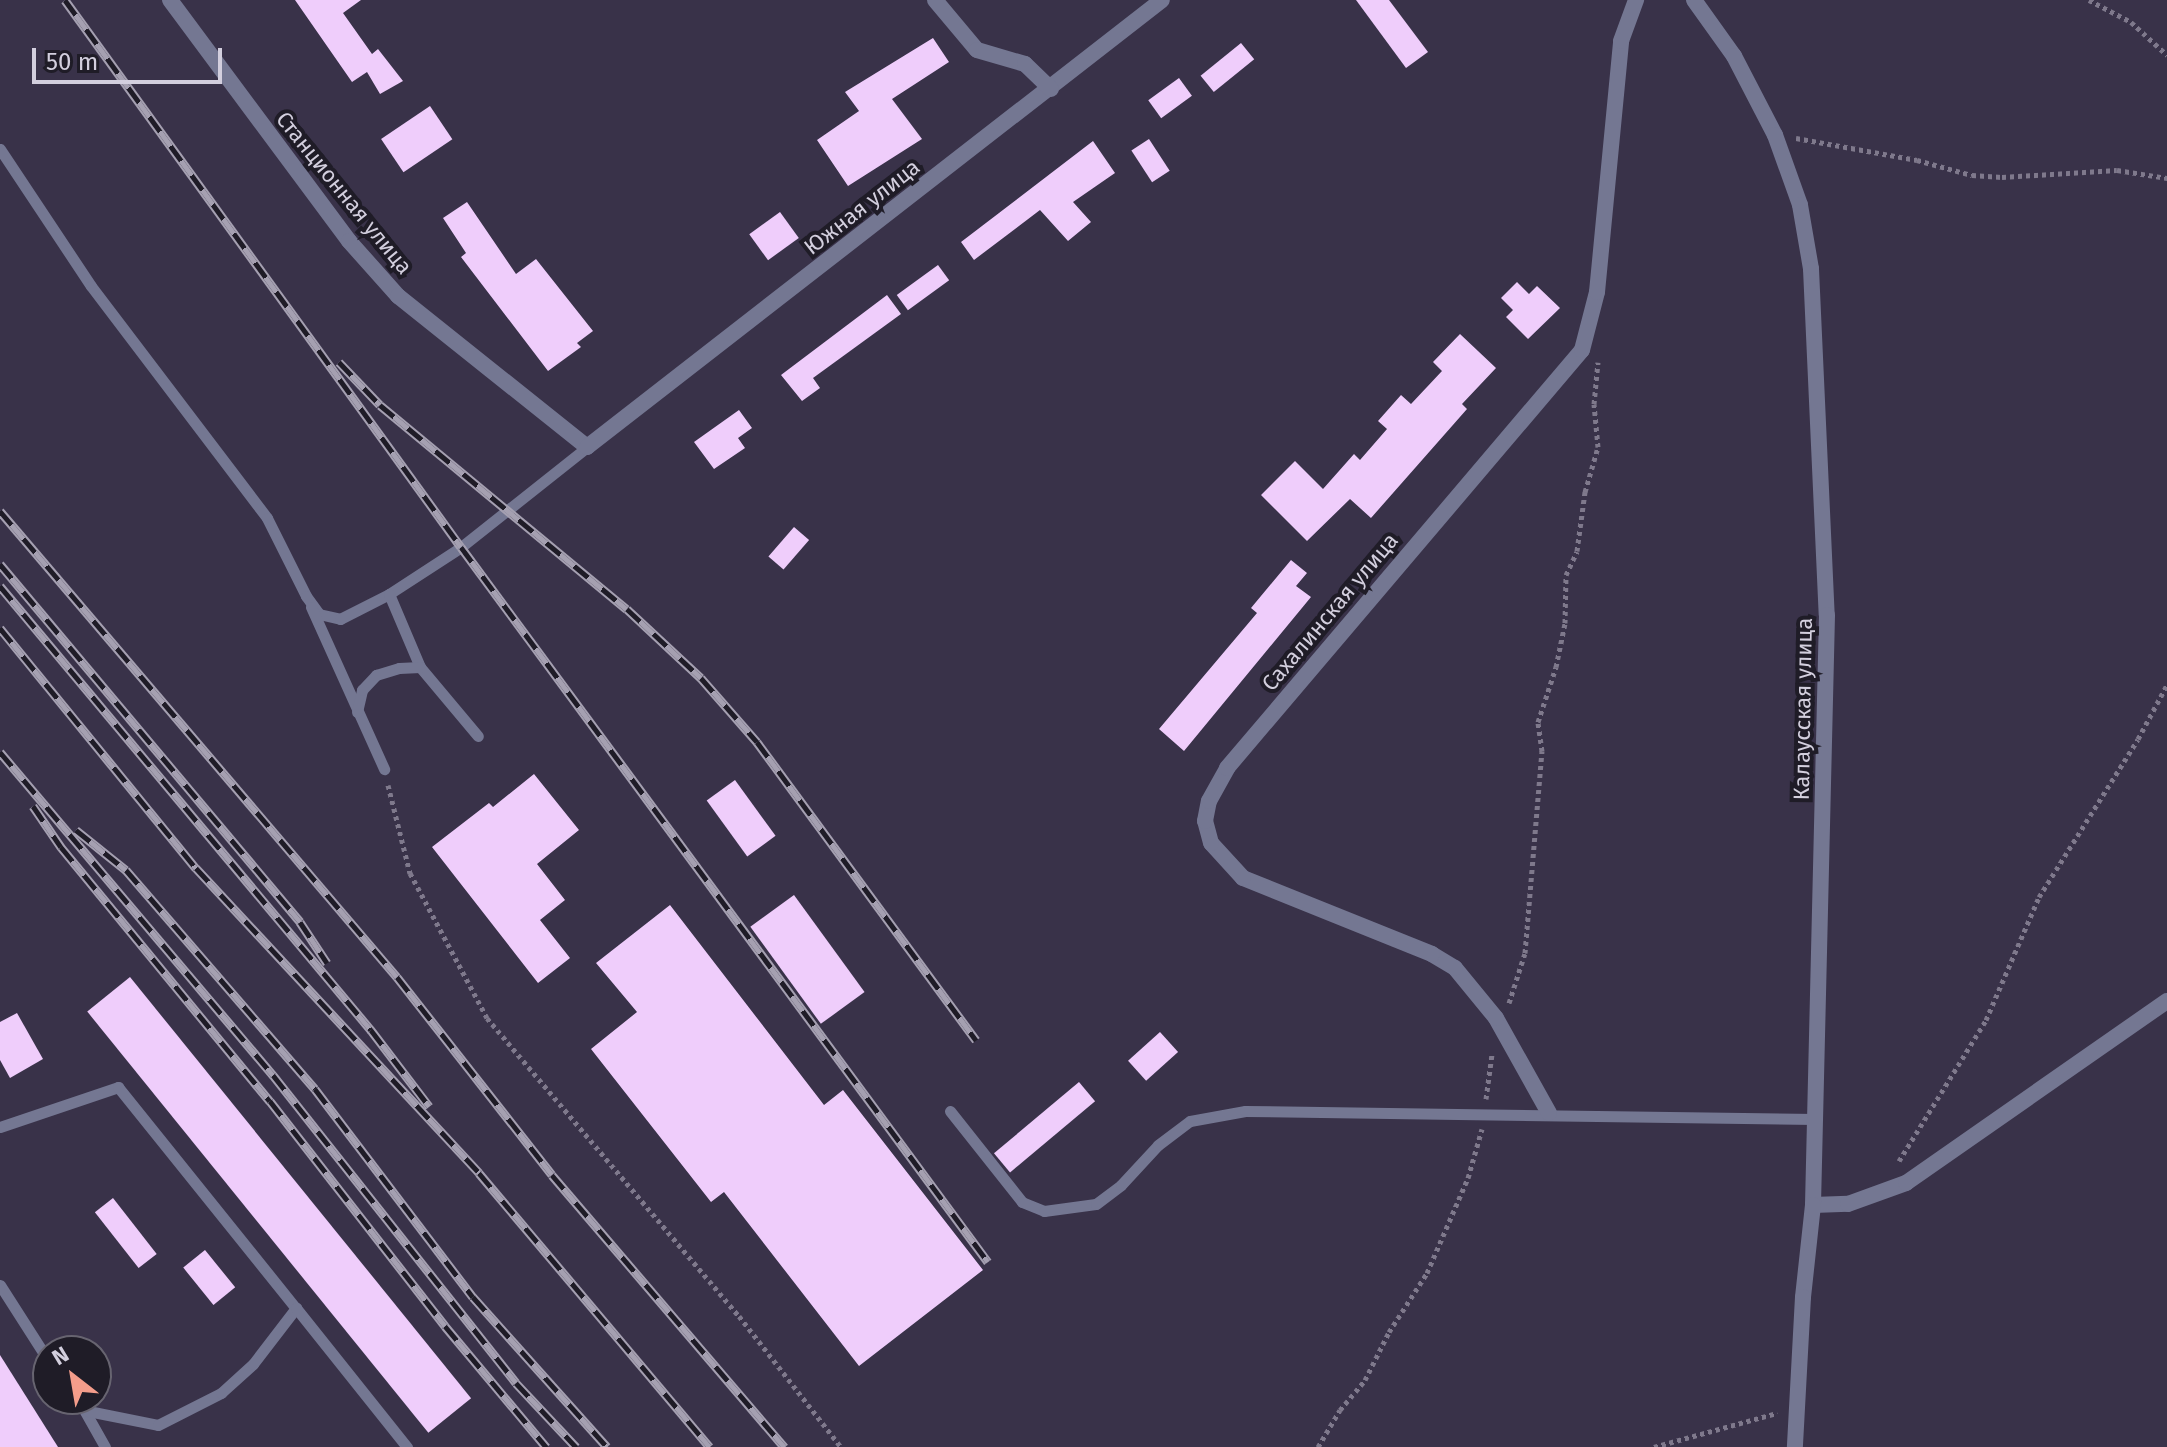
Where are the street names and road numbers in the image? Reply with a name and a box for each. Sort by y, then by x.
street label: Станционная улица [270,106,418,280]
street label: Южная улица [799,154,925,260]
street label: Сахалинская улица [1256,528,1404,696]
street label: Калаусская улица [1788,617,1818,801]

